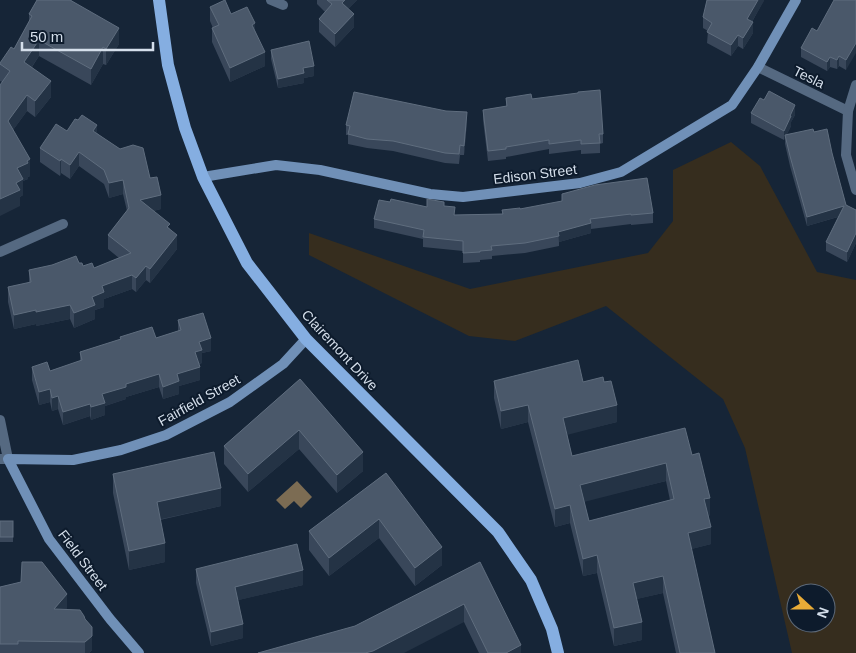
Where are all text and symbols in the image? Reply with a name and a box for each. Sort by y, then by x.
scale bar [22,20,154,52]
text: 50 m [30,28,63,45]
street label: Tesla [791,63,827,91]
street label: Edison Street [492,161,578,187]
street label: Clairemont Drive [299,306,382,394]
street label: Fairfield Street [155,371,243,429]
street label: Field Street [55,527,111,593]
north arrow [786,583,836,633]
text: N [814,605,832,620]

